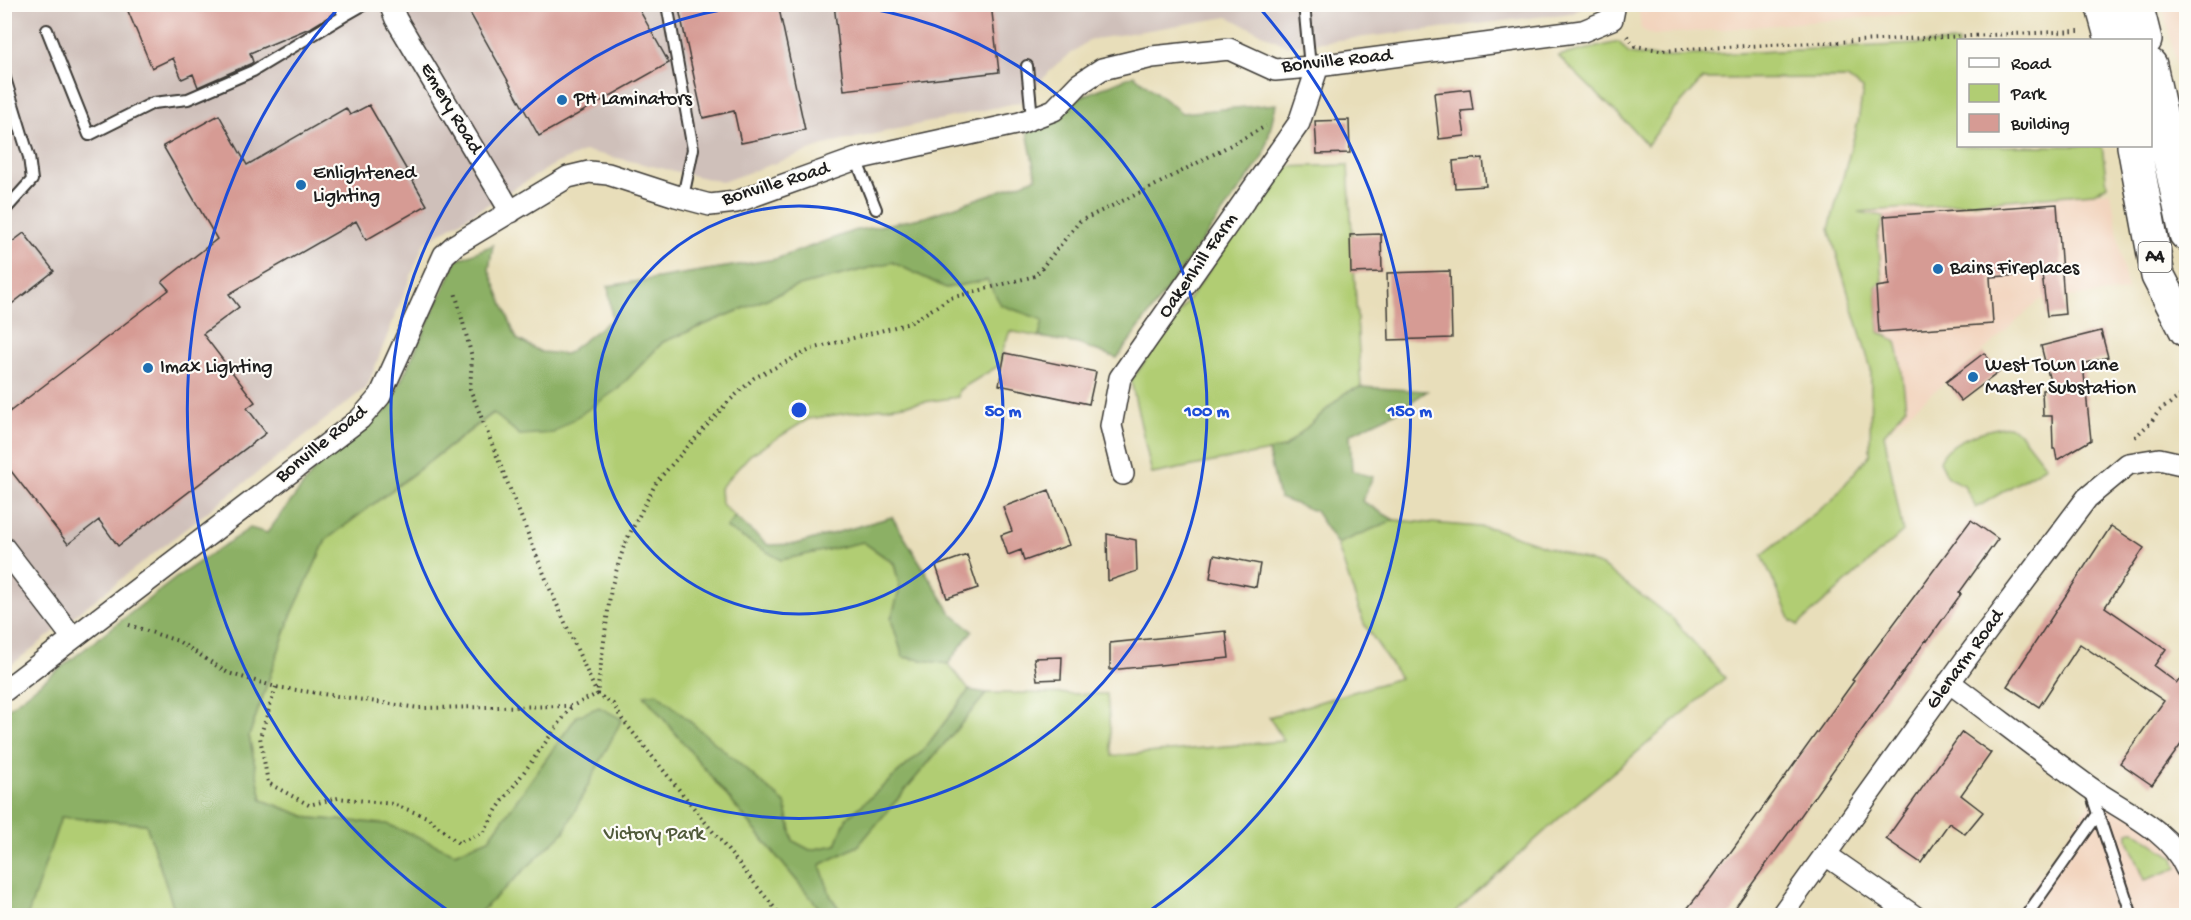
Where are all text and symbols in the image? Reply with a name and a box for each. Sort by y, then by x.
legend [1957,39,2152,147]
street label: Bonville Road [1280,45,1396,79]
text: Road [2011,55,2052,76]
street label: Emery Road [414,59,487,161]
text: Park [2010,85,2047,106]
place label: PH Laminators [573,89,692,112]
marker: PH Laminators [555,93,569,107]
text: Building [2010,115,2070,136]
street label: Bonville Road [719,157,835,212]
place label: Enlightened Lighting [313,163,418,209]
marker: Enlightened Lighting [294,178,308,192]
street label: Oakenhill Farm [1154,209,1244,323]
road number: A4 [2138,242,2172,272]
place label: Bains Fireplaces [1949,258,2080,281]
marker: Bains Fireplaces [1931,262,1945,276]
place label: West Town Lane Master Substation [1985,355,2136,401]
place label: Imax Lighting [160,357,273,380]
marker: Imax Lighting [141,361,155,375]
marker: West Town Lane Master Substation [1966,370,1980,384]
street label: Bonville Road [271,400,374,489]
centre of rings [789,400,809,420]
text: 50 m [985,402,1022,423]
text: 100 m [1184,402,1230,423]
text: 150 m [1387,402,1432,423]
street label: Glenarm Road [1922,604,2011,714]
park label: Victory Park [603,824,706,847]

